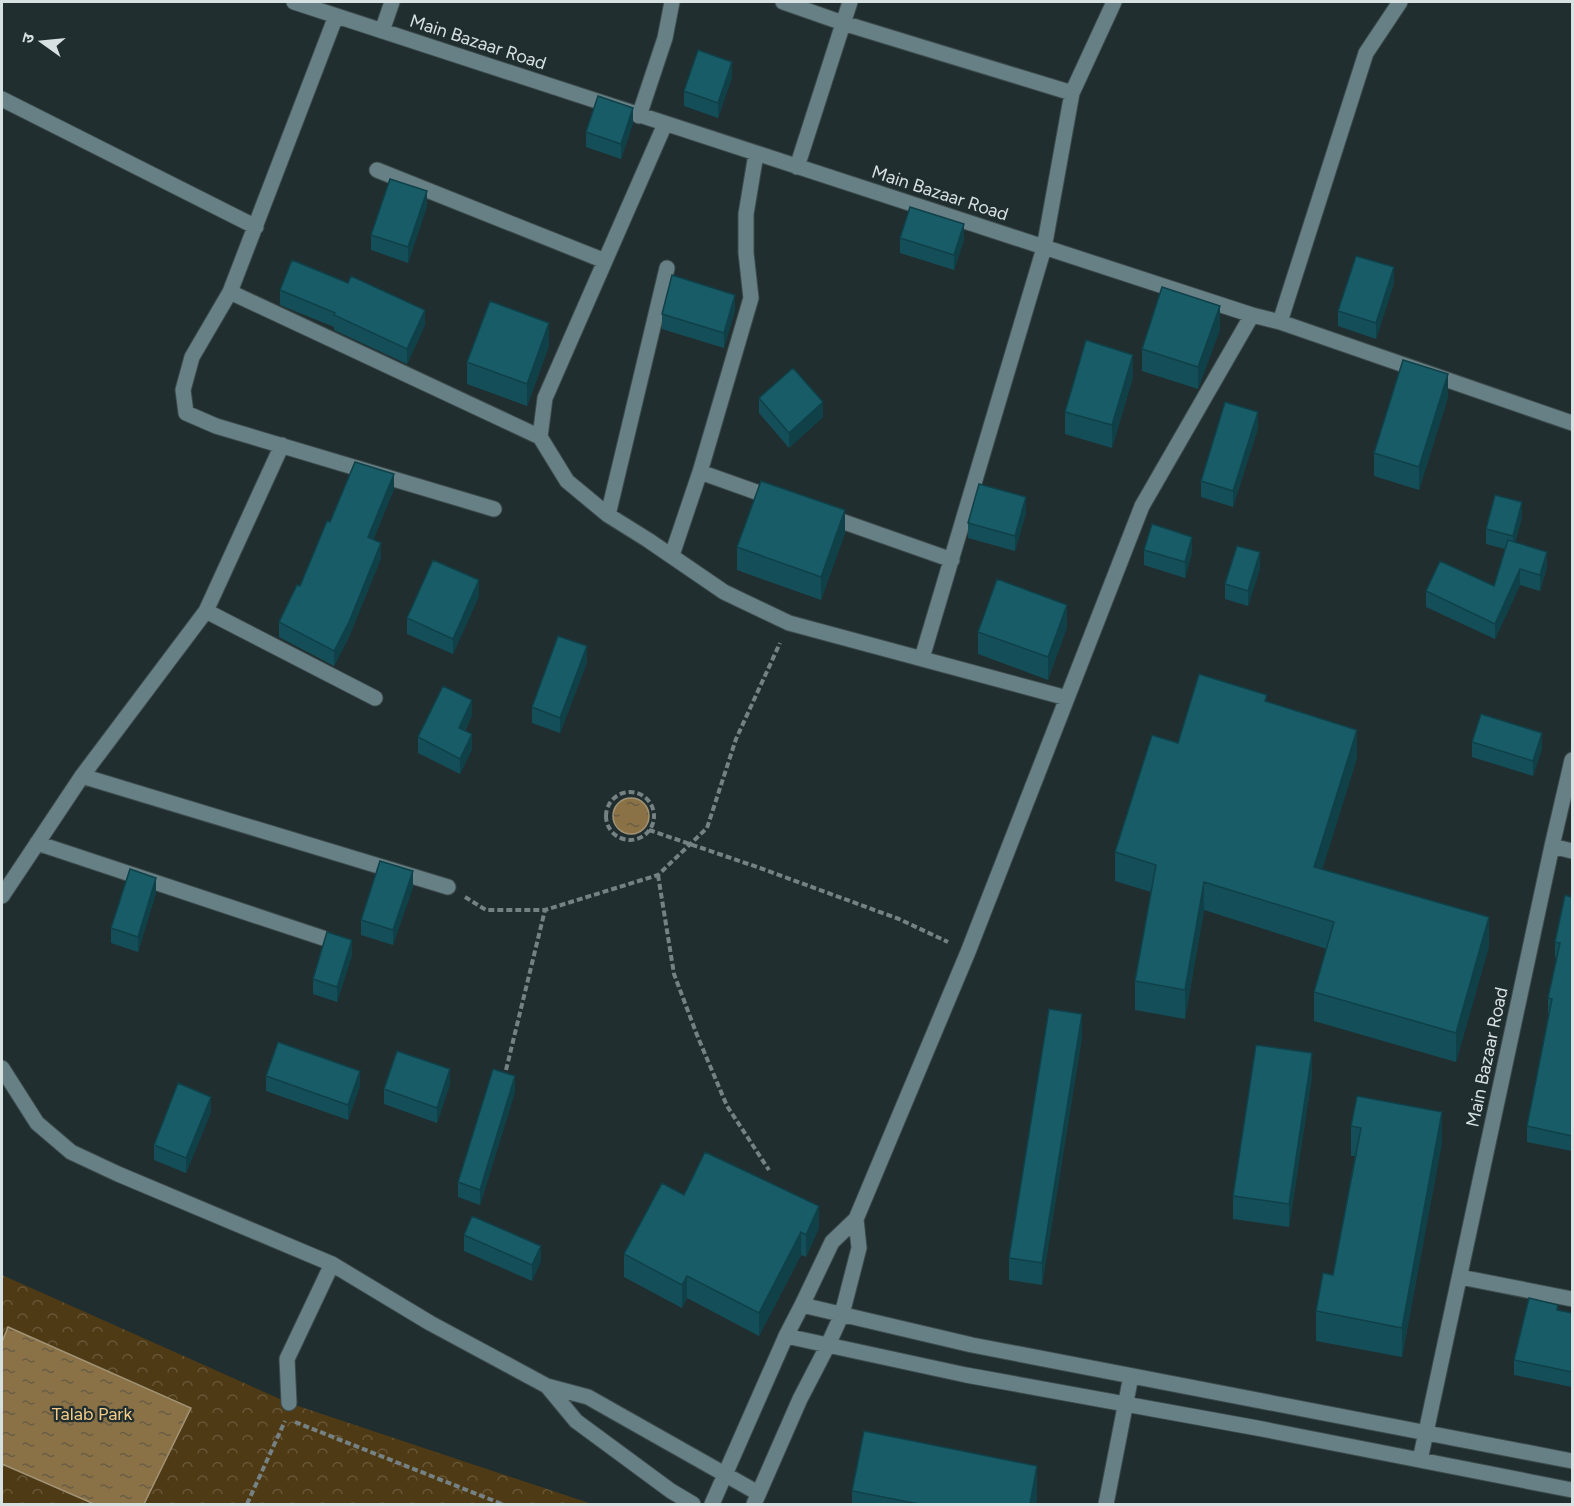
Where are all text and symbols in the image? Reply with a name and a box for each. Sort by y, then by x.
street label: Main Bazaar Road [407,10,549,74]
north arrow [12,12,72,72]
text: उ [18,31,39,45]
street label: Main Bazaar Road [869,161,1011,225]
street label: Main Bazaar Road [1461,985,1513,1129]
park label: Talab Park [52,1403,132,1425]

